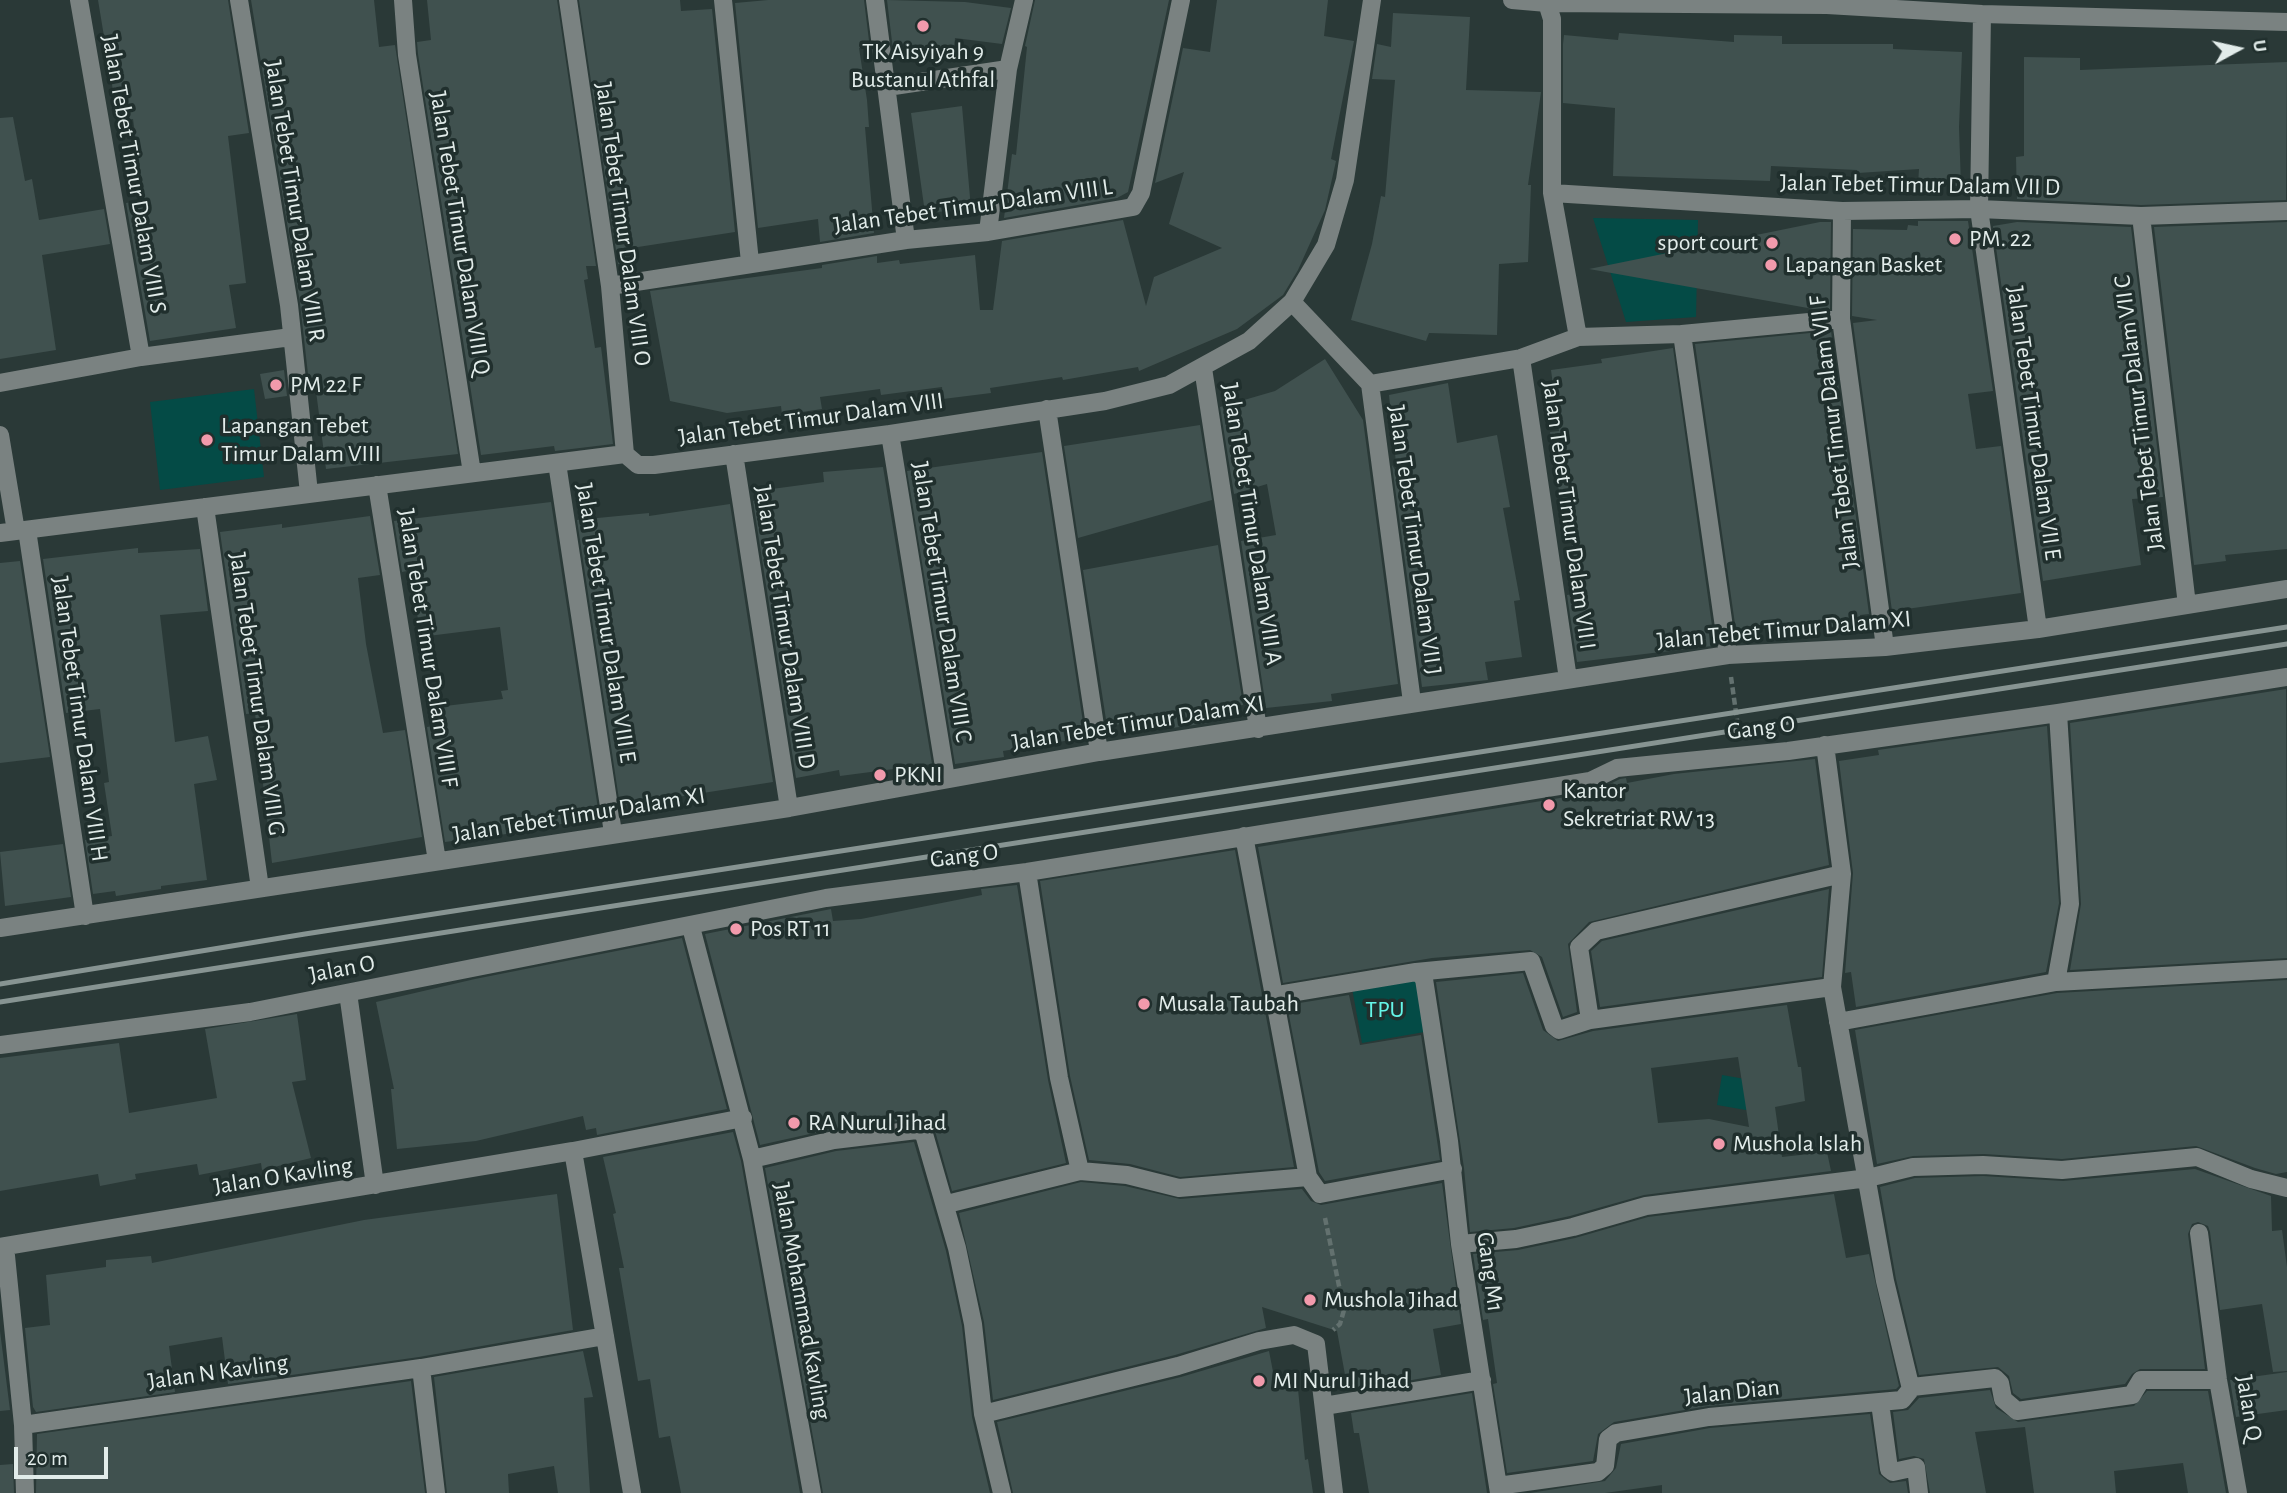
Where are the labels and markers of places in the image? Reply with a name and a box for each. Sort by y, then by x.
marker: TK Aisyiyah 9 Bustanul Athfal [915,18,931,34]
place label: TK Aisyiyah 9 Bustanul Athfal [851,38,995,94]
place label: PM. 22 [1969,225,2032,253]
place label: sport court [1658,229,1758,257]
marker: PM. 22 [1947,231,1963,247]
marker: sport court [1764,235,1780,251]
place label: Lapangan Basket [1785,251,1942,279]
marker: Lapangan Basket [1763,257,1779,273]
place label: PM 22 F [290,371,362,399]
marker: PM 22 F [268,377,284,393]
place label: Lapangan Tebet Timur Dalam VIII [221,412,381,468]
marker: Lapangan Tebet Timur Dalam VIII [199,432,215,448]
place label: PKNI [894,761,942,789]
marker: PKNI [872,767,888,783]
place label: Kantor Sekretriat RW 13 [1563,777,1715,833]
marker: Kantor Sekretriat RW 13 [1541,797,1557,813]
place label: Pos RT 11 [750,915,831,943]
marker: Pos RT 11 [728,921,744,937]
place label: Musala Taubah [1158,990,1299,1018]
marker: Musala Taubah [1136,996,1152,1012]
place label: RA Nurul Jihad [808,1109,946,1137]
marker: RA Nurul Jihad [786,1115,802,1131]
place label: Mushola Islah [1733,1130,1862,1158]
marker: Mushola Islah [1711,1136,1727,1152]
place label: Mushola Jihad [1324,1286,1458,1314]
marker: Mushola Jihad [1302,1292,1318,1308]
place label: MI Nurul Jihad [1273,1367,1410,1395]
marker: MI Nurul Jihad [1251,1373,1267,1389]

